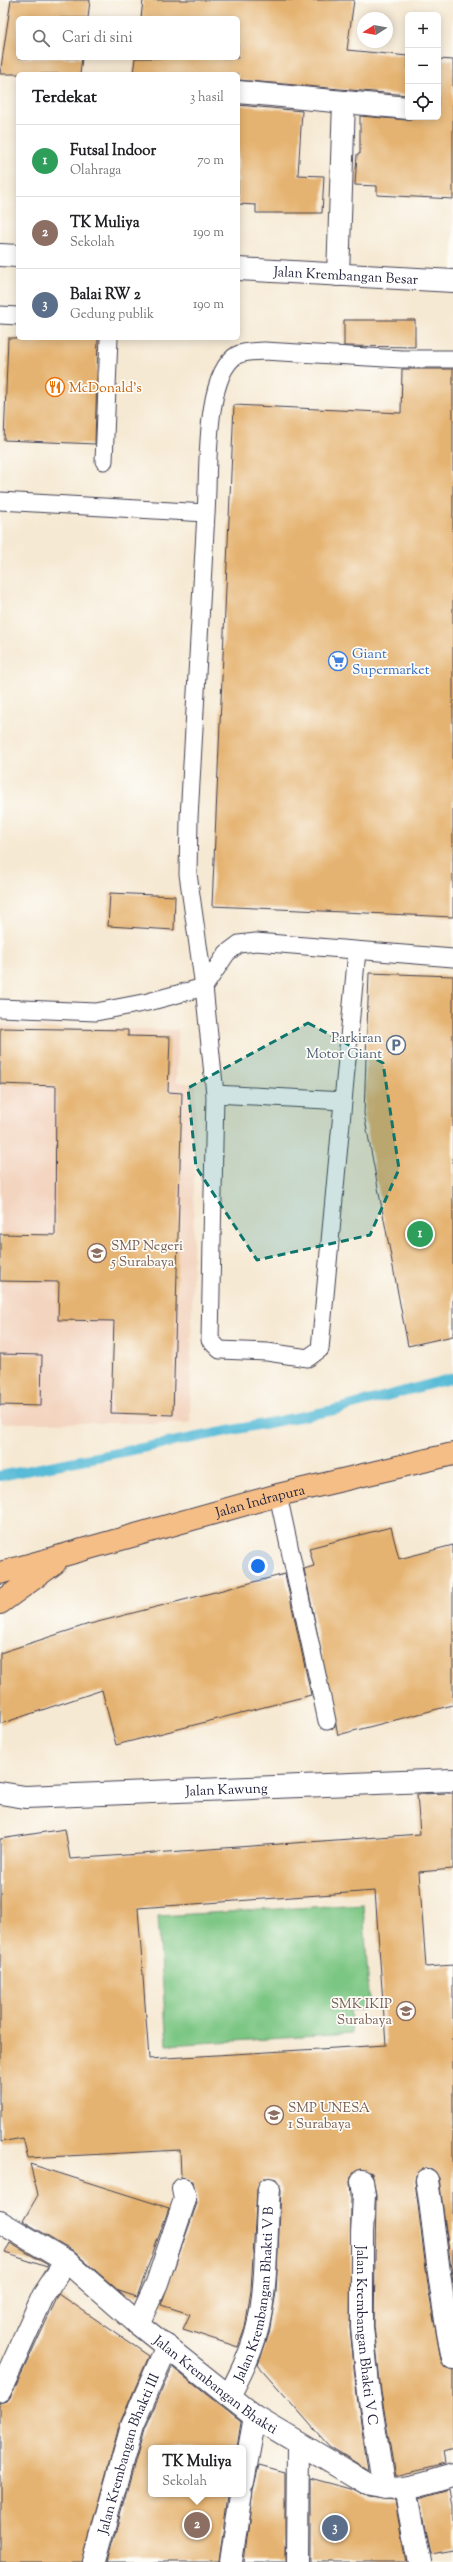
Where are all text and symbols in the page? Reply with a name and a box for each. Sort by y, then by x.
north arrow [357,12,393,48]
map controls [405,12,441,120]
button: + [405,12,441,48]
search box [16,16,240,60]
icon: search [30,27,52,49]
text: Cari di sini [62,28,133,49]
button: − [405,48,441,84]
button: locate [405,84,441,120]
text: Terdekat [32,86,97,110]
text: 3 hasil [190,89,224,107]
text: Futsal Indoor [70,141,156,162]
text: 1 [43,152,47,170]
text: 70 m [197,152,224,170]
text: Olahraga [70,162,121,180]
text: TK Muliya [70,213,140,234]
text: 2 [42,224,48,242]
text: 190 m [193,224,224,242]
text: Sekolah [70,234,115,252]
street label: Jalan Krembangan Besar [272,263,419,291]
text: Balai RW 2 [70,285,141,306]
text: 3 [42,296,48,314]
text: 190 m [193,296,224,314]
text: Gedung publik [70,306,154,324]
restaurant icon: McDonald's [44,376,66,398]
place label: McDonald's [69,379,142,399]
place label: Giant Supermarket [352,645,430,681]
supermarket icon: Giant Supermarket [327,650,349,672]
place label: Parkiran Motor Giant [306,1029,382,1065]
parking icon: Parkiran Motor Giant [385,1034,407,1056]
pin: 1 [407,1219,433,1249]
place label: SMP Negeri 5 Surabaya [110,1237,183,1273]
school or university icon: SMP Negeri 5 Surabaya [86,1242,108,1264]
street label: Jalan Indrapura [213,1481,308,1524]
your location [248,1556,268,1576]
street label: Jalan Kawung [184,1779,268,1803]
place label: SMK IKIP Surabaya [331,1995,393,2031]
school or university icon: SMK IKIP Surabaya [395,2000,417,2022]
place label: SMP UNESA 1 Surabaya [288,2099,371,2135]
school or university icon: SMP UNESA 1 Surabaya [263,2104,285,2126]
street label: Jalan Krembangan Bhakti V B [230,2206,280,2386]
street label: Jalan Krembangan Bhakti V C [350,2245,382,2427]
street label: Jalan Krembangan Bhakti [148,2331,281,2440]
street label: Jalan Krembangan Bhakti III [94,2370,166,2538]
popup [148,2445,246,2497]
text: TK Muliya [162,2452,232,2473]
text: Sekolah [162,2473,207,2491]
pin: 2 [184,2510,210,2540]
pin: 3 [322,2513,348,2543]

